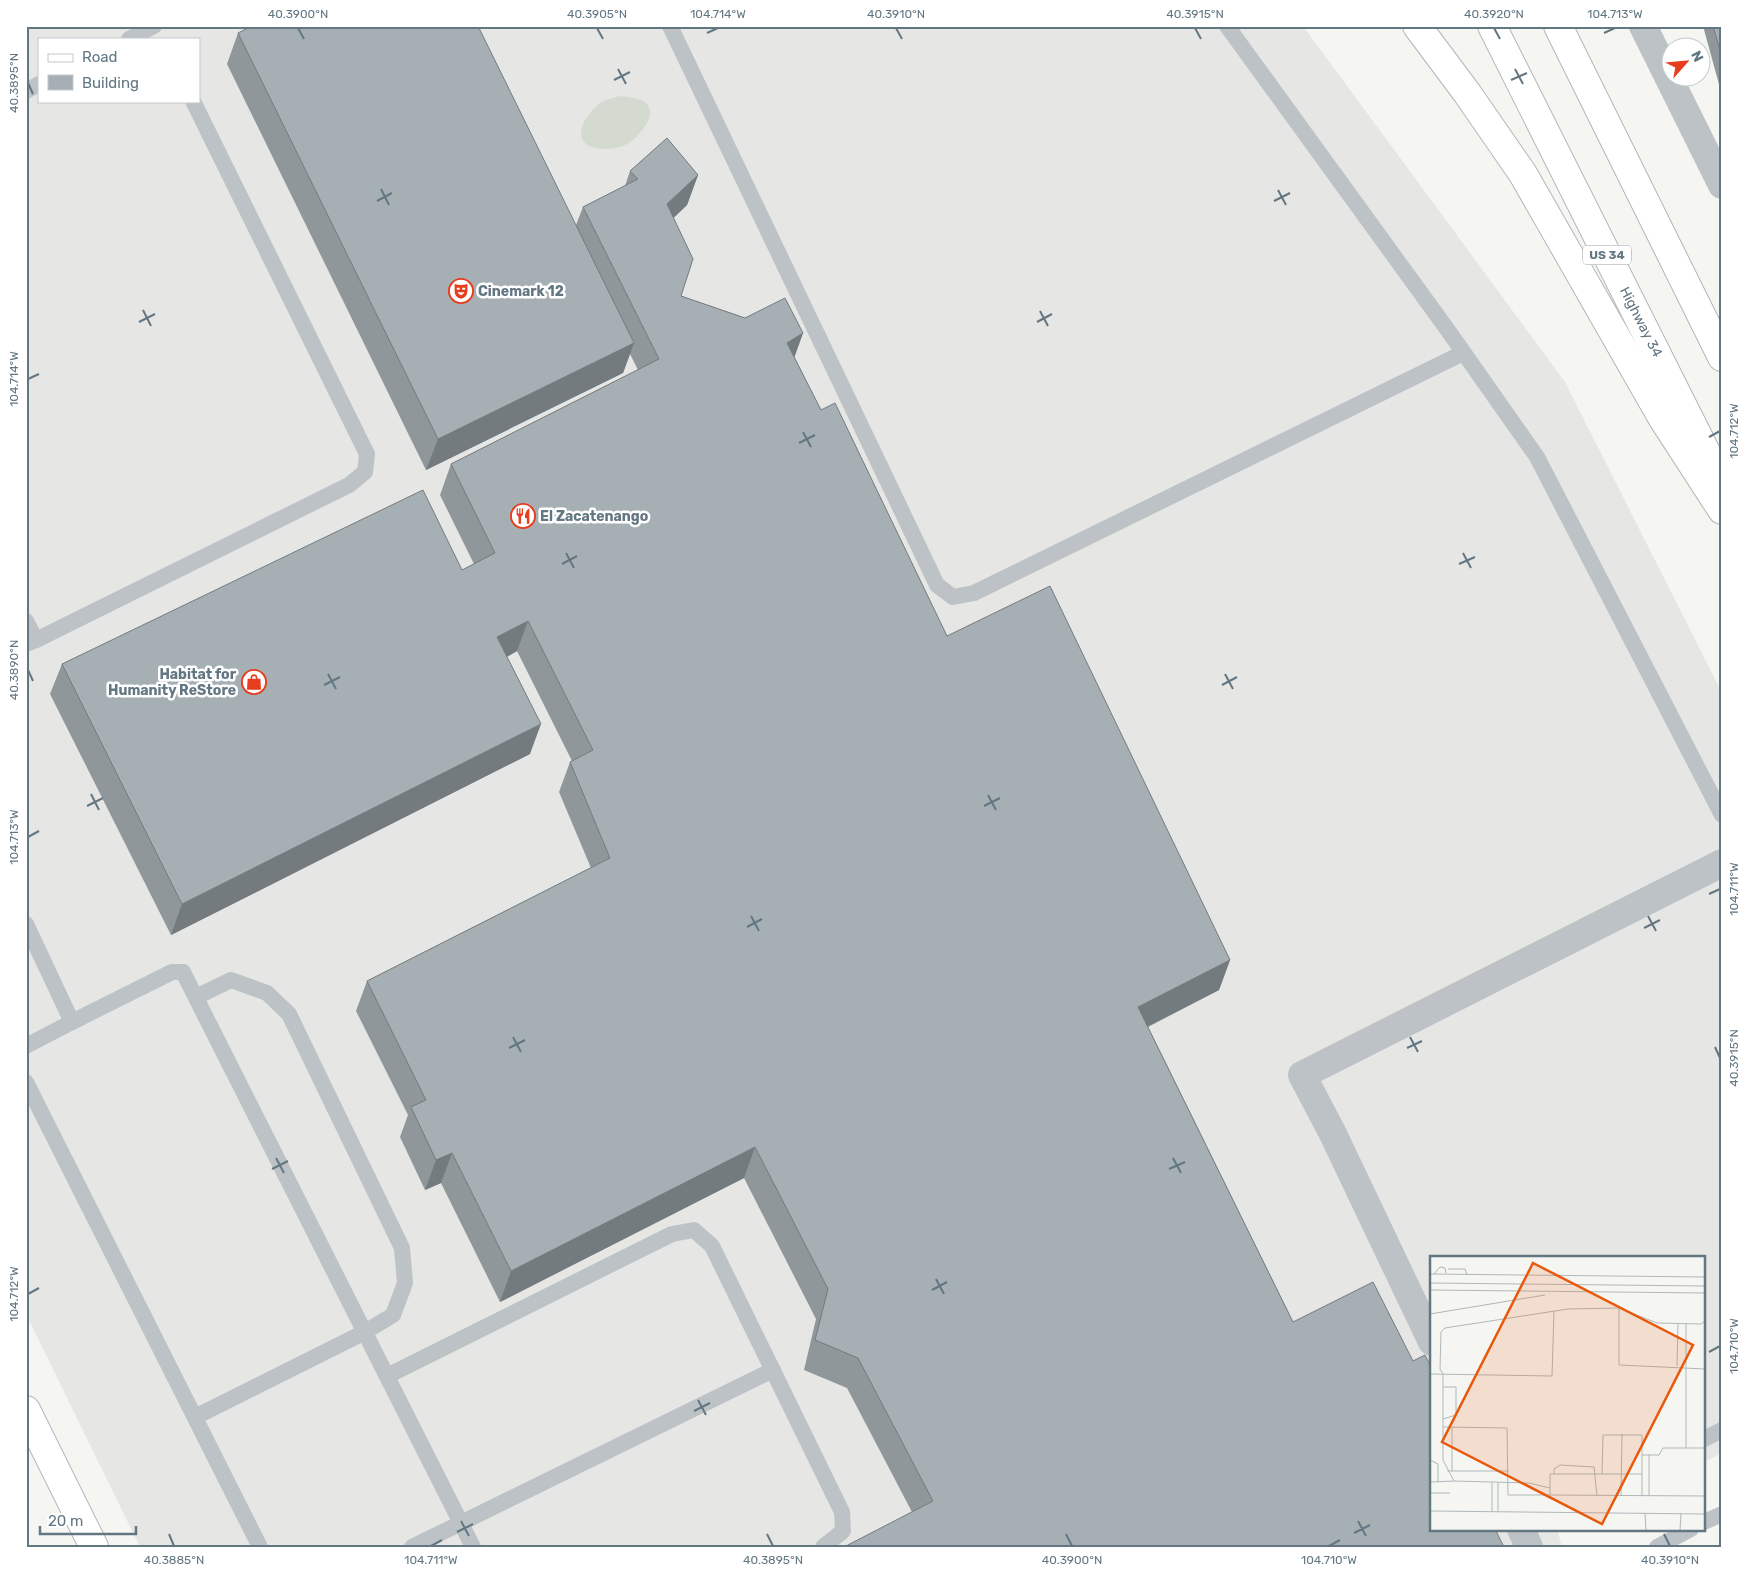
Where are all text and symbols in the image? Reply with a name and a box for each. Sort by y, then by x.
text: 40.3900°N [268,7,328,21]
text: 40.3905°N [567,7,627,21]
text: 104.714°W [690,7,746,21]
text: 40.3910°N [867,7,925,21]
text: 40.3915°N [1166,7,1224,21]
text: 40.3920°N [1464,7,1524,21]
text: 104.713°W [1587,7,1643,21]
legend [38,38,200,102]
north arrow [1660,38,1710,88]
text: Road [82,48,118,66]
text: N [1687,48,1707,65]
text: 40.3895°N [7,53,21,113]
text: Building [82,74,139,92]
road number: US 34 [1583,246,1631,264]
theatre icon: Cinemark 12 [448,278,474,304]
place label: Cinemark 12 [478,283,564,300]
street label: Highway 34 [1616,284,1666,360]
text: 104.714°W [7,351,21,407]
text: 104.712°W [1727,403,1741,459]
restaurant icon: El Zacatenango [510,503,536,529]
place label: El Zacatenango [540,508,648,525]
text: 40.3890°N [7,640,21,700]
place label: Habitat for Humanity ReStore [108,666,237,699]
shop icon: Habitat for Humanity ReStore [241,669,267,695]
text: 104.713°W [7,809,21,865]
text: 104.711°W [1727,862,1741,916]
text: 40.3915°N [1727,1029,1741,1087]
inset map [1430,1256,1706,1530]
text: 104.712°W [7,1266,21,1322]
text: 104.710°W [1727,1318,1741,1374]
scale bar [40,1503,136,1535]
text: 20 m [48,1512,83,1530]
text: 40.3885°N [144,1553,204,1567]
text: 104.711°W [404,1553,458,1567]
text: 40.3895°N [743,1553,803,1567]
text: 40.3900°N [1042,1553,1102,1567]
text: 104.710°W [1301,1553,1357,1567]
text: 40.3910°N [1641,1553,1699,1567]

